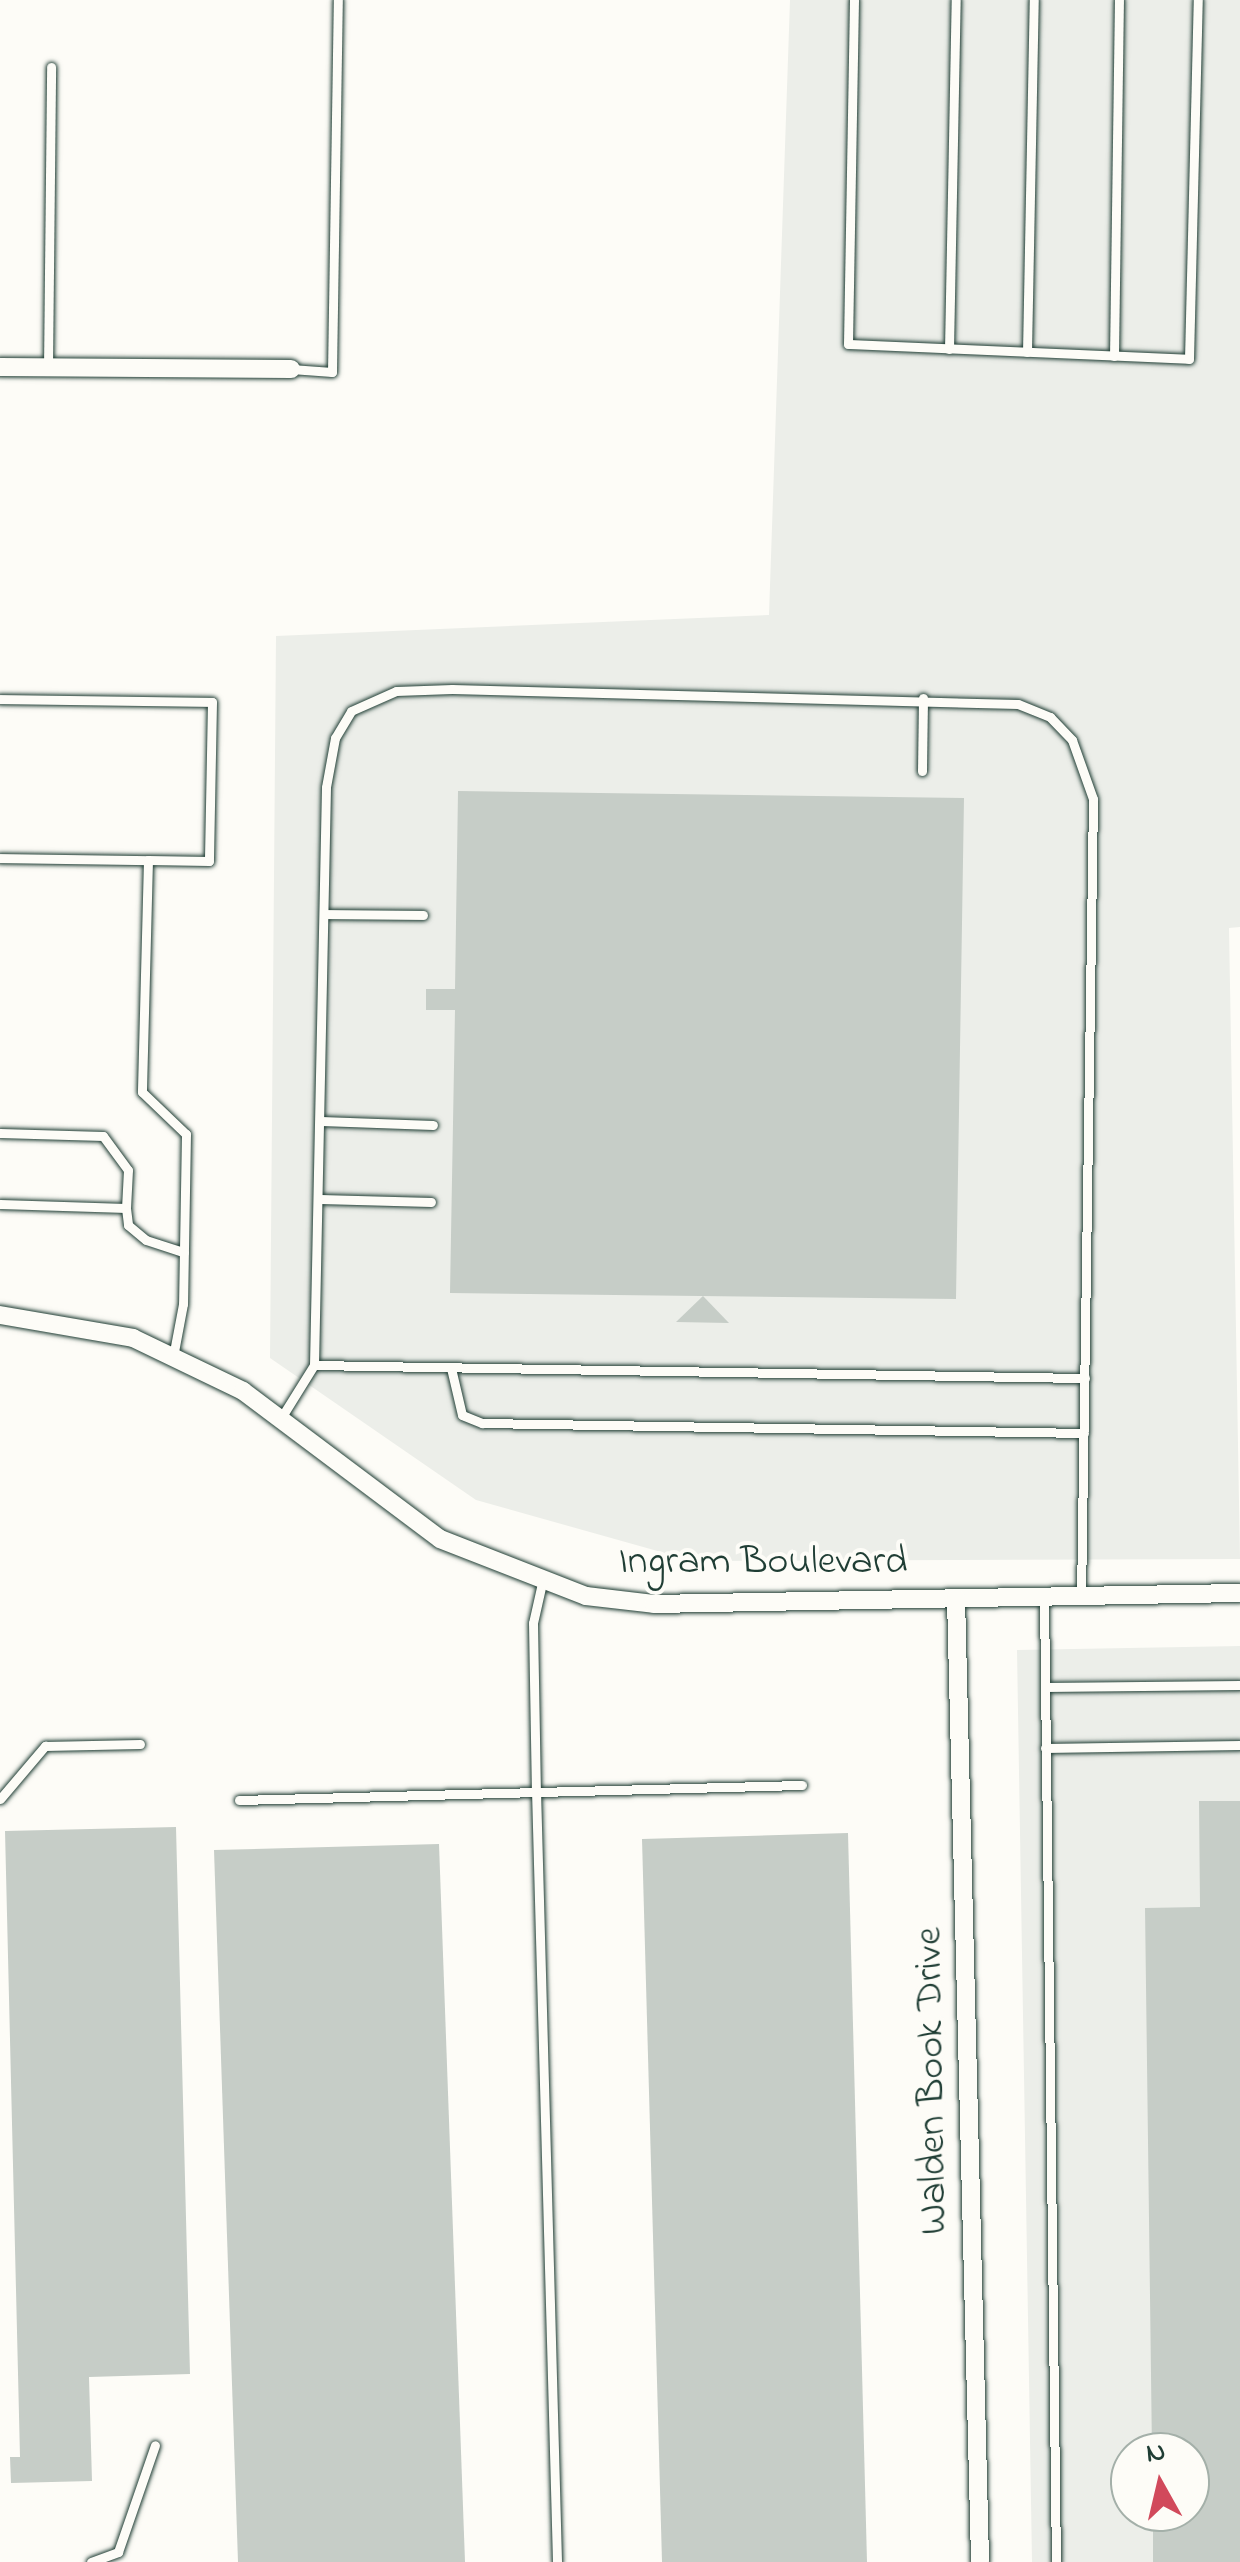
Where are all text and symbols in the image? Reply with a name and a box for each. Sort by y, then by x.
street label: Ingram Boulevard [618,1539,908,1587]
street label: Walden Book Drive [906,1927,960,2235]
north arrow [1110,2432,1210,2532]
text: N [1144,2432,1168,2475]

